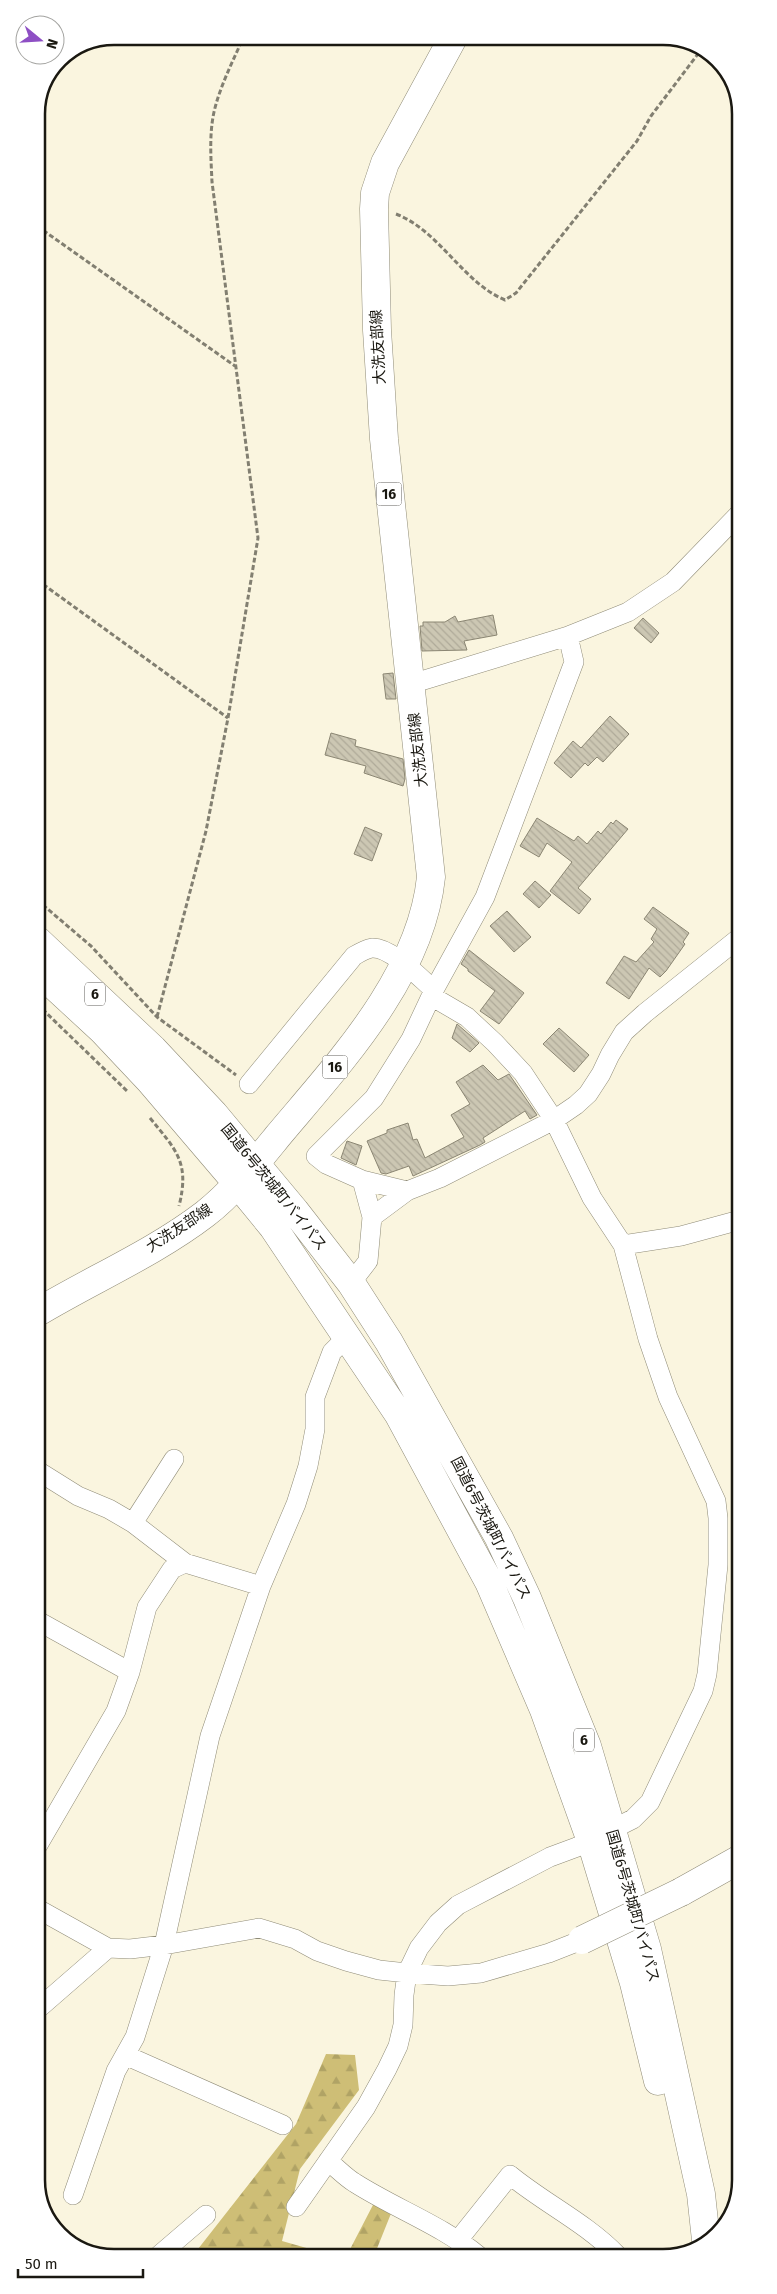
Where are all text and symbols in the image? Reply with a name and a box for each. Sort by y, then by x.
north arrow [15,15,65,65]
text: N [42,37,61,51]
street label: 大洗友部線 [367,309,389,385]
road number: 16 [376,482,402,506]
street label: 大洗友部線 [405,712,431,788]
road number: 6 [85,982,105,1006]
road number: 16 [322,1056,348,1078]
street label: 国道6号茨城町バイパス [217,1120,331,1254]
street label: 大洗友部線 [143,1200,215,1256]
street label: 国道6号茨城町バイパス [447,1454,535,1602]
road number: 6 [574,1728,594,1752]
street label: 国道6号茨城町バイパス [603,1828,663,1984]
scale bar [18,2246,142,2278]
text: 50 m [25,2255,58,2273]

